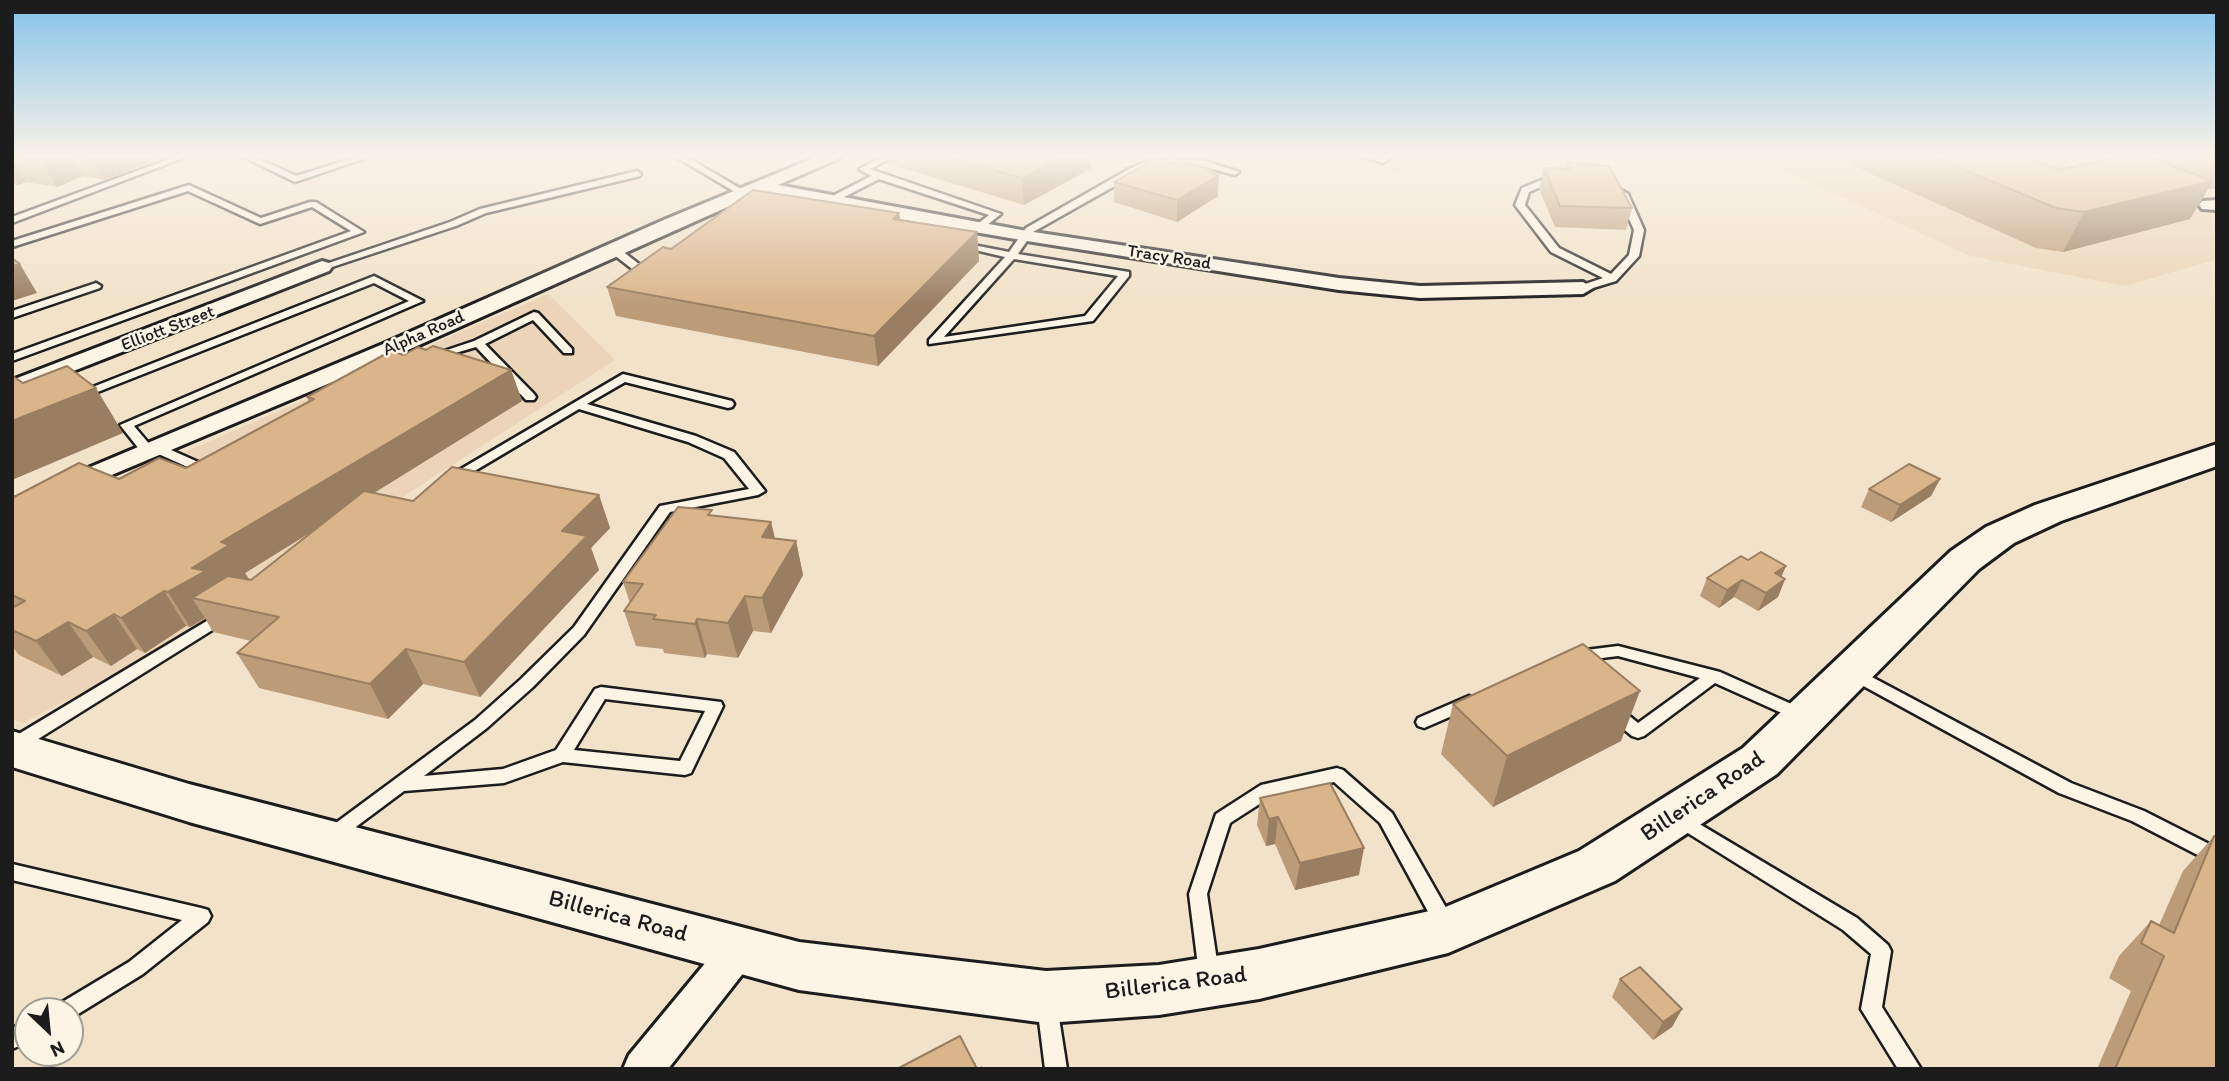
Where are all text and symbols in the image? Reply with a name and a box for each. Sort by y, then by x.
street label: Tracy Road [1125,241,1213,275]
street label: Elliott Street [118,301,218,357]
street label: Alpha Road [380,306,468,362]
street label: Billerica Road [1636,745,1770,849]
street label: Billerica Road [545,885,691,949]
street label: Billerica Road [1103,961,1249,1007]
north arrow [14,997,84,1067]
text: N [47,1036,68,1063]

